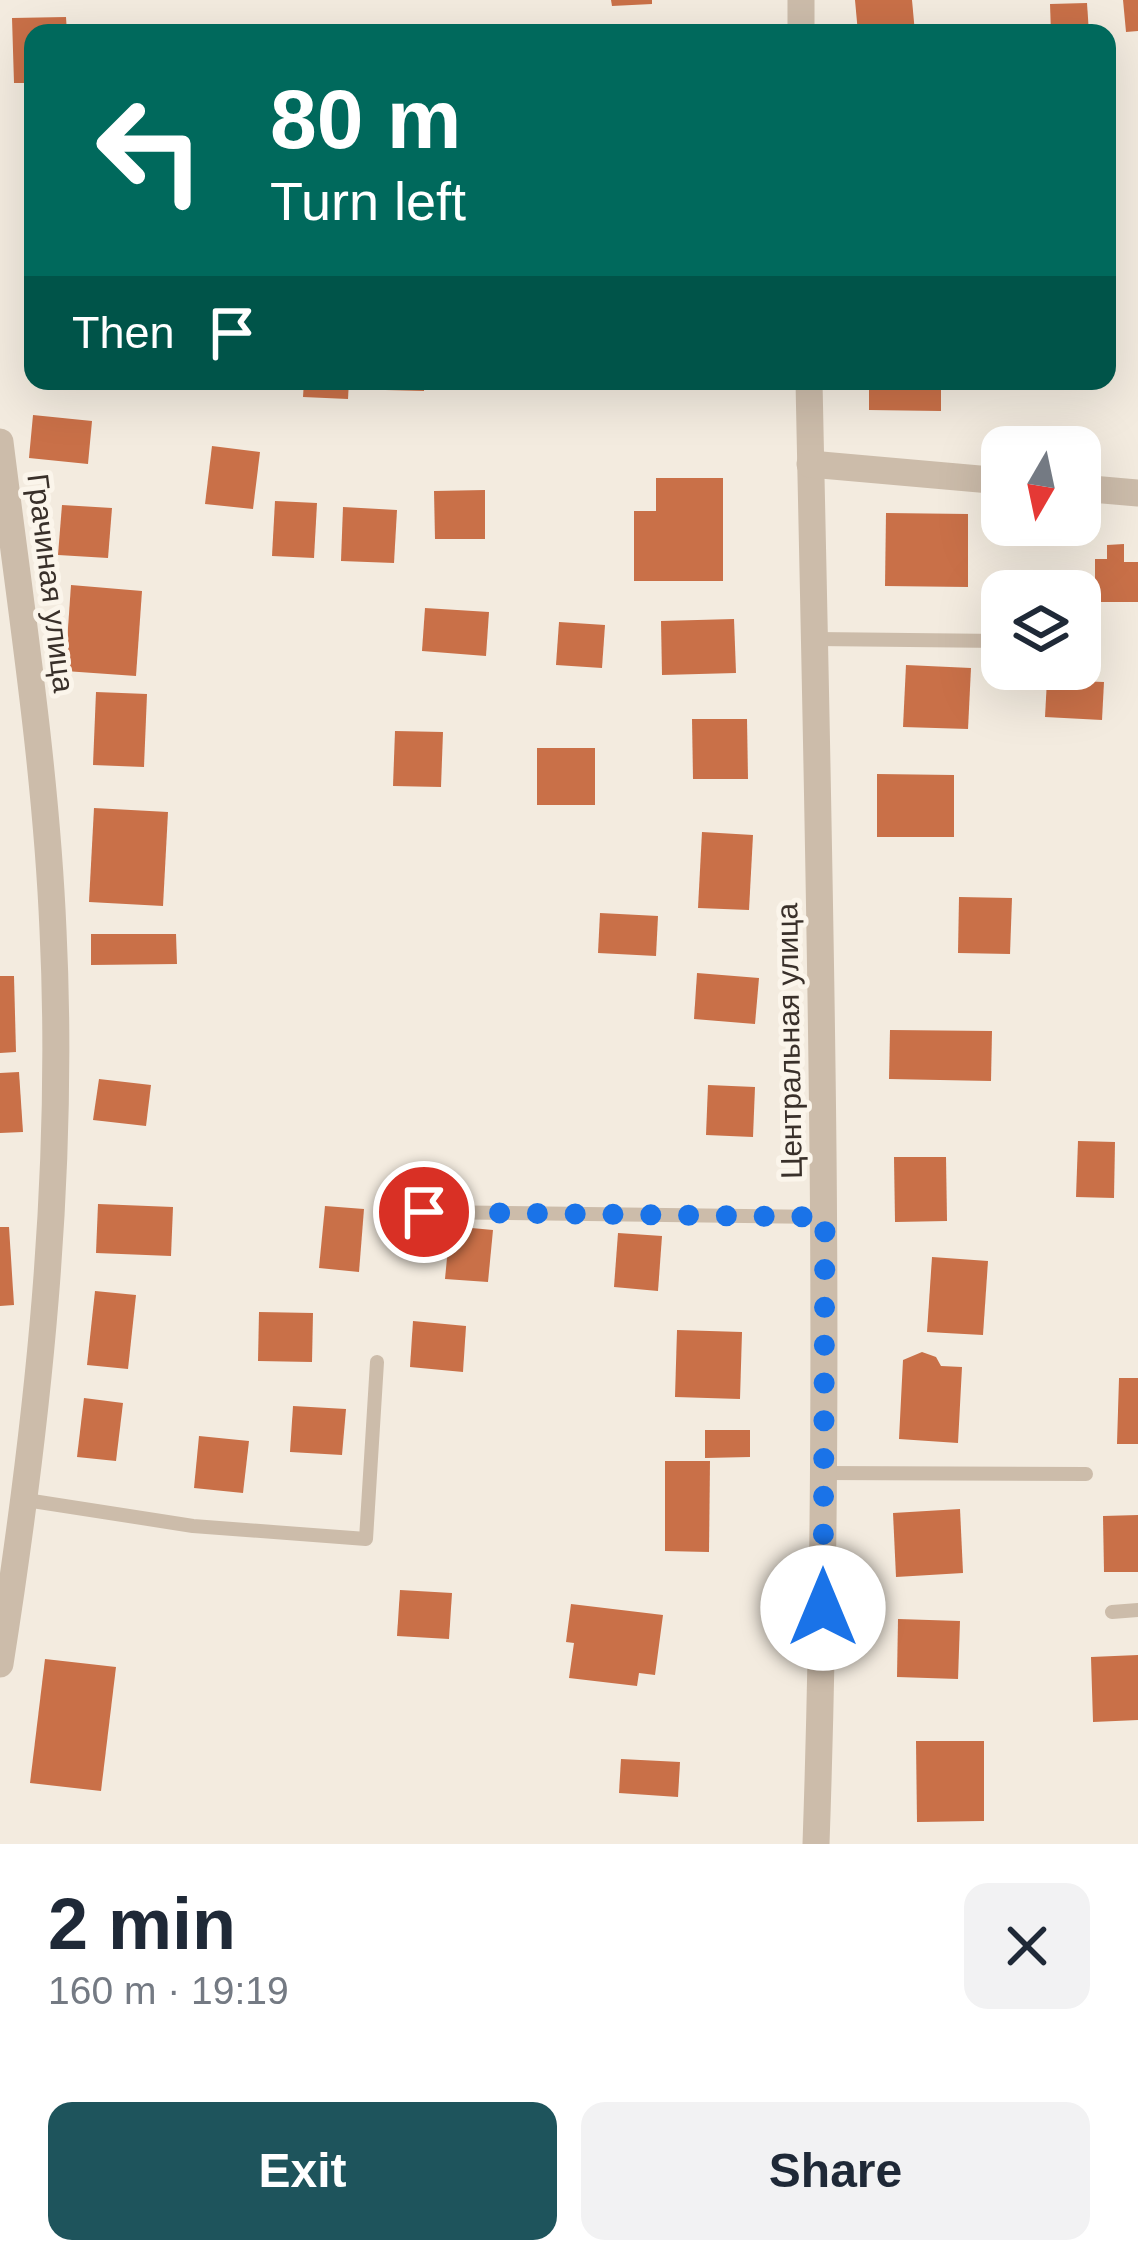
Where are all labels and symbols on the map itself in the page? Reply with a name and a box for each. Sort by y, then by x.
north arrow [981,426,1101,546]
street label: Грачиная улица [21,472,81,694]
street label: Центральная улица [770,902,808,1179]
pin [373,1161,475,1263]
position arrow [760,1545,886,1671]

